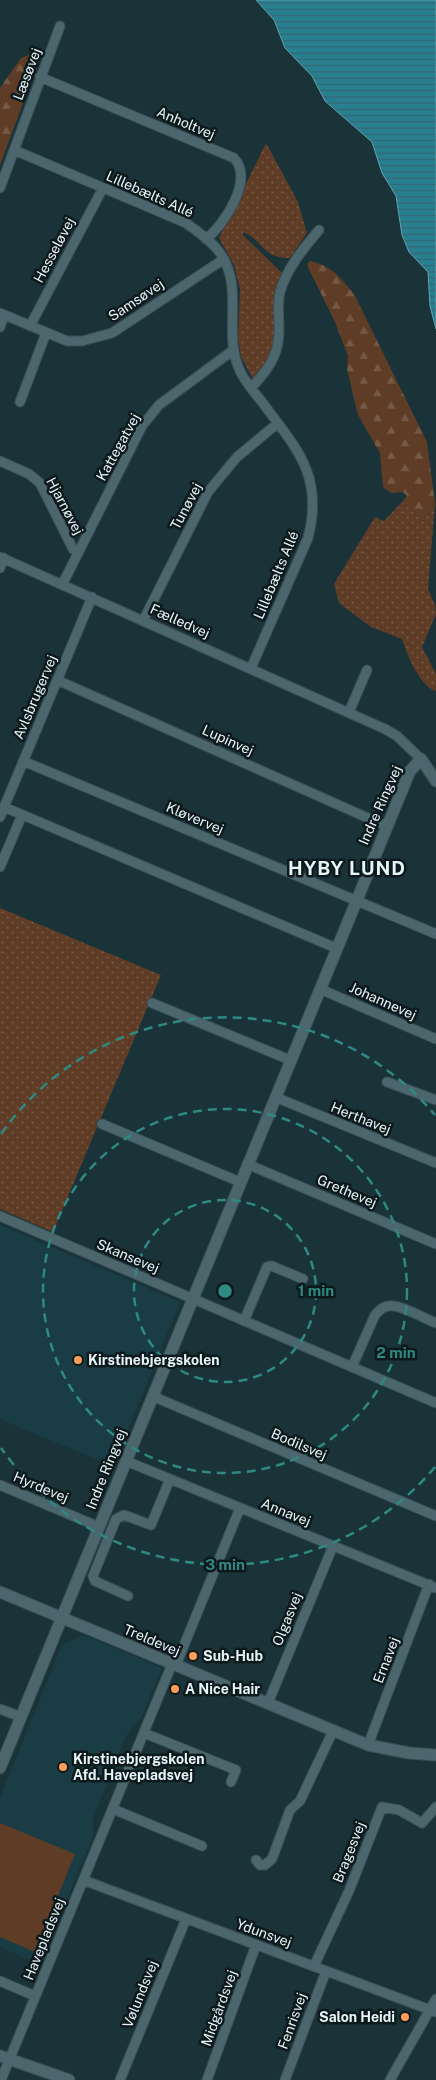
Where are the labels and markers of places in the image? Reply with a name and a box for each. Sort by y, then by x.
centre of rings [216,1282,234,1300]
place label: Kirstinebjergskolen [88,1352,220,1368]
marker: Kirstinebjergskolen [72,1354,84,1366]
place label: Sub-Hub [203,1648,263,1664]
marker: Sub-Hub [187,1650,199,1662]
place label: A Nice Hair [185,1681,260,1697]
marker: A Nice Hair [169,1683,181,1695]
place label: Kirstinebjergskolen Afd. Havepladsvej [73,1751,205,1783]
marker: Kirstinebjergskolen Afd. Havepladsvej [57,1761,69,1773]
place label: Salon Heidi [319,2009,395,2025]
marker: Salon Heidi [399,2011,411,2023]

